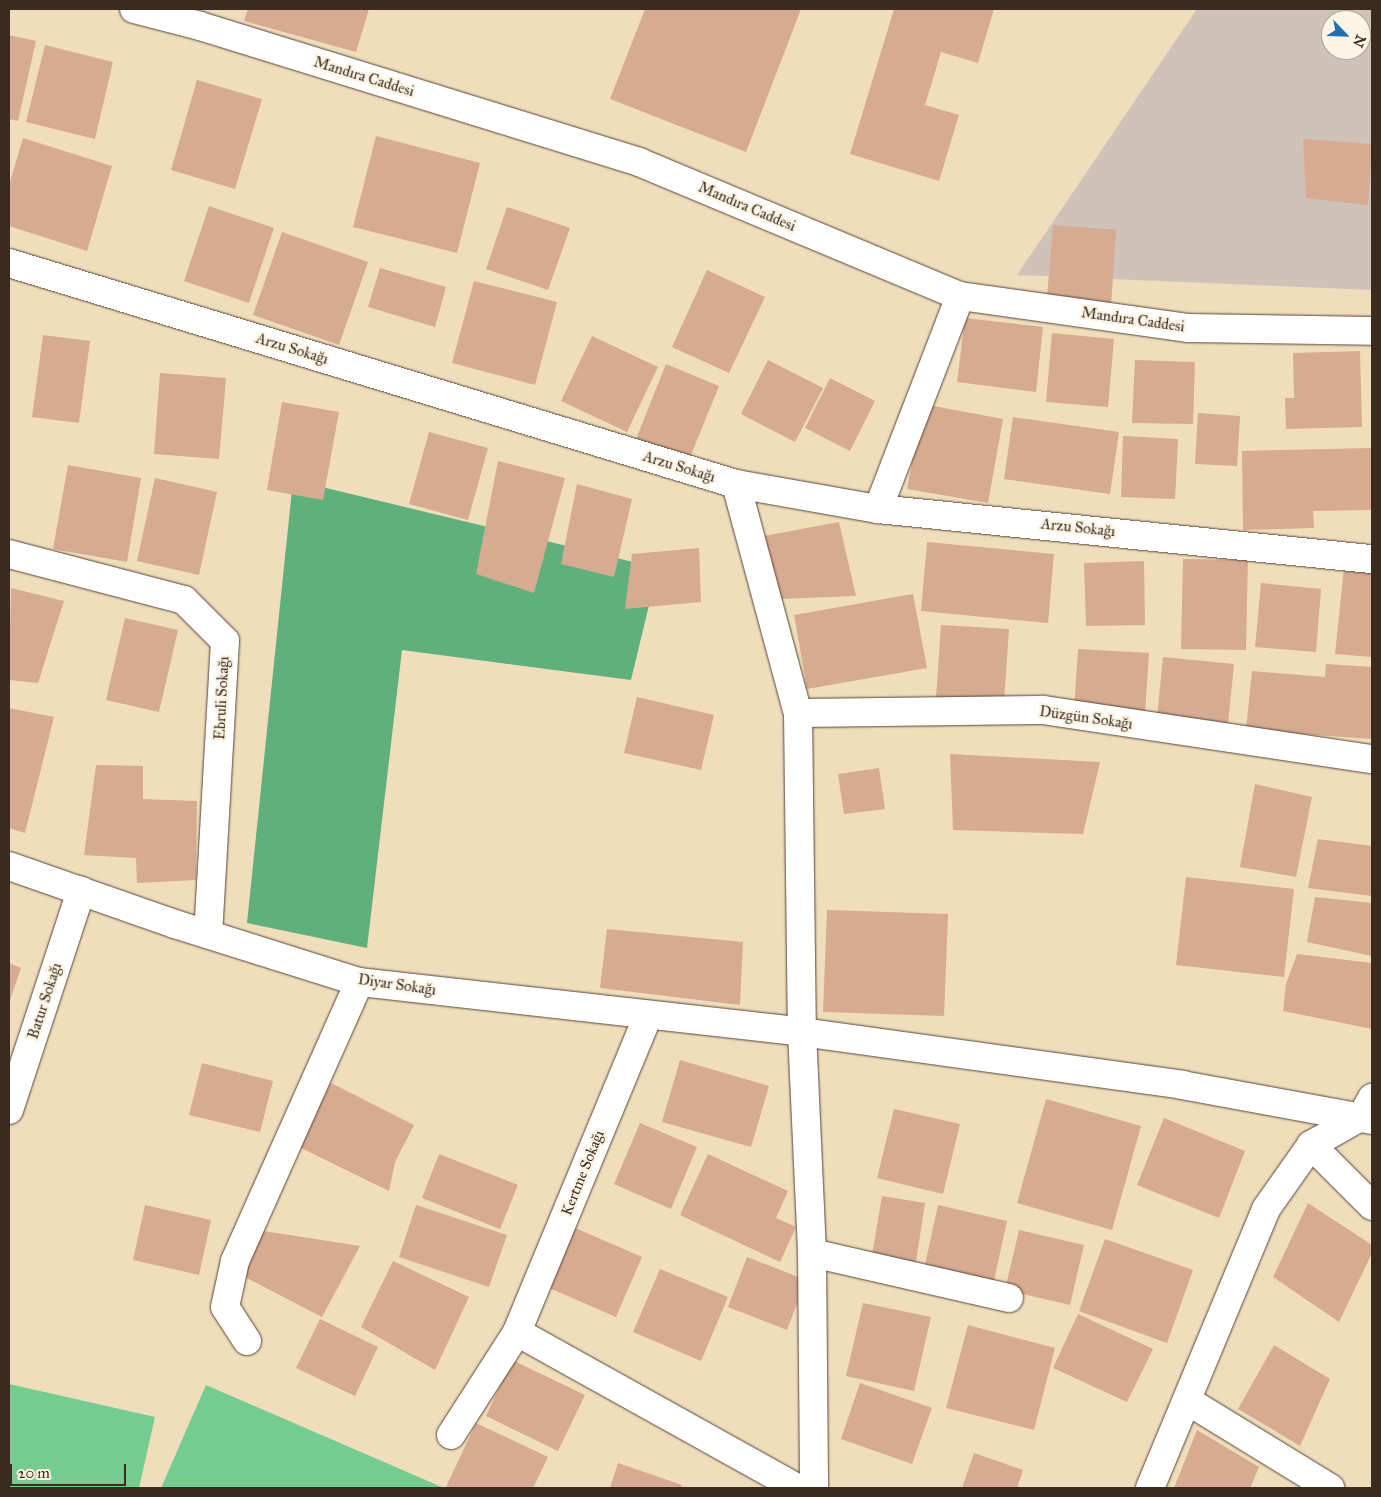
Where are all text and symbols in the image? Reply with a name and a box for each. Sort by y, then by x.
north arrow [1321,10,1371,60]
text: N [1349,32,1369,50]
street label: Mandıra Caddesi [312,53,416,101]
street label: Mandıra Caddesi [696,178,798,236]
street label: Mandıra Caddesi [1080,304,1186,336]
street label: Arzu Sokağı [254,329,330,369]
street label: Arzu Sokağı [641,447,717,487]
street label: Arzu Sokağı [1040,515,1116,541]
street label: Ebruli Sokağı [211,656,233,740]
street label: Düzgün Sokağı [1038,703,1134,733]
street label: Batur Sokağı [24,961,66,1041]
street label: Diyar Sokağı [357,971,437,999]
street label: Kertme Sokağı [558,1128,608,1218]
scale bar [12,1454,129,1486]
text: 20 m [18,1464,50,1482]

